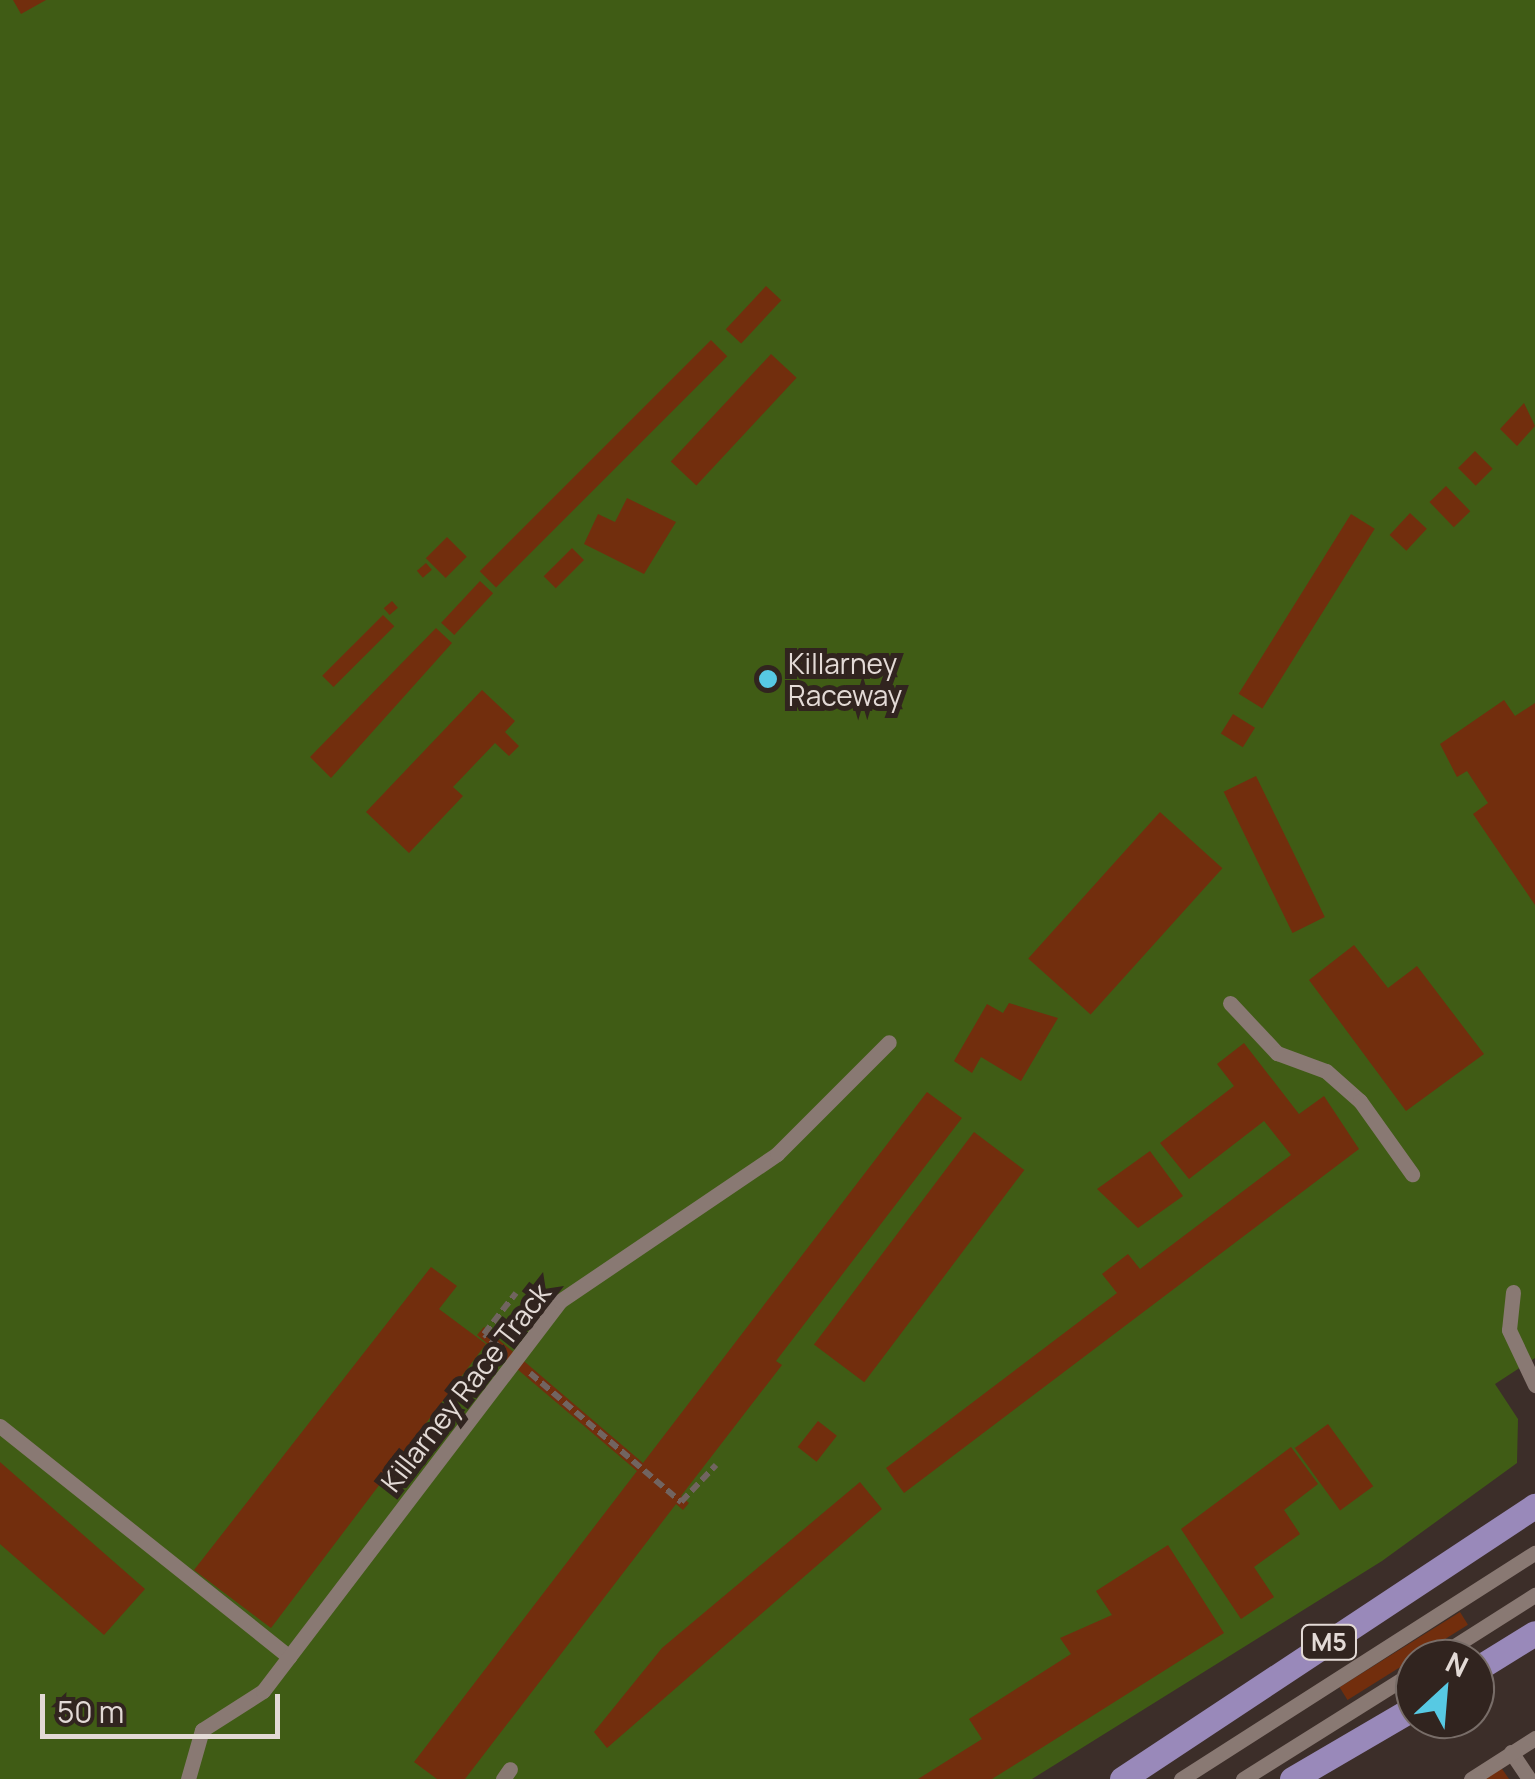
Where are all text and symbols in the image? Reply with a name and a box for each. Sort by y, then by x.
place label: Killarney Raceway [788,646,902,712]
marker: Killarney Raceway [757,668,779,690]
street label: Killarney Race Track [373,1276,557,1498]
road number: M5 [1299,1622,1359,1662]
north arrow [1395,1639,1495,1739]
text: N [1440,1642,1475,1685]
scale bar [45,1674,285,1736]
text: 50 m [57,1691,124,1732]

